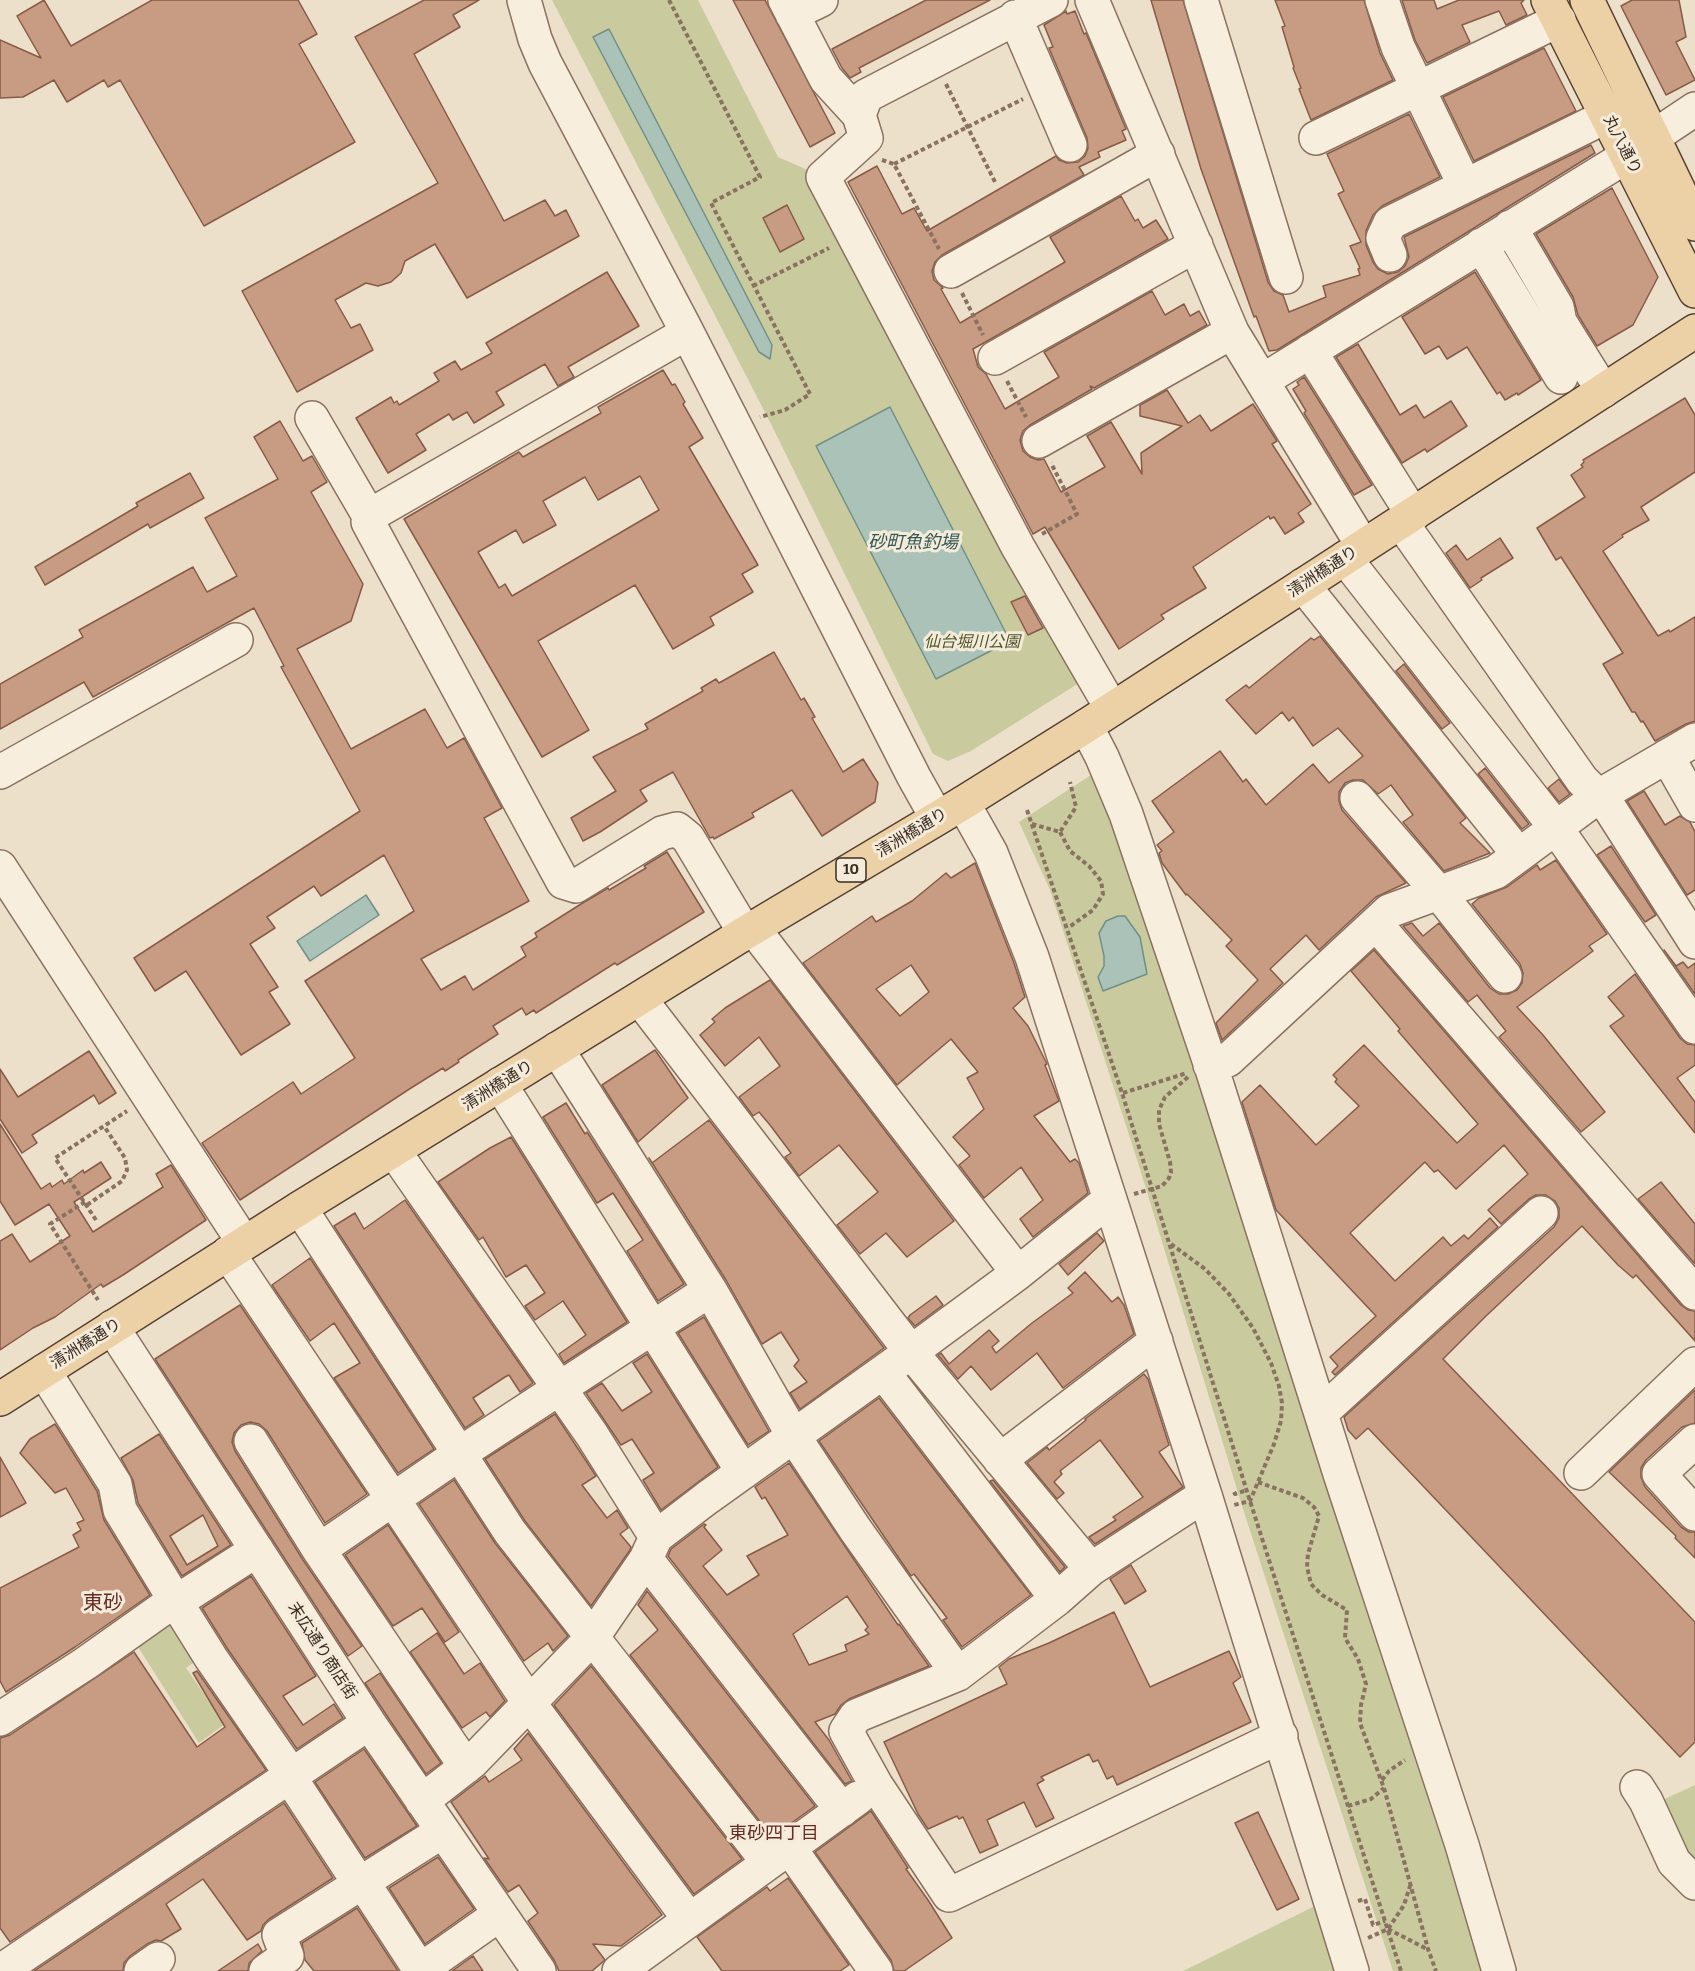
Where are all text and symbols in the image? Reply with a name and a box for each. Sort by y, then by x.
street label: 丸八通り [1599,112,1645,178]
water label: 砂町魚釣場 [868,532,958,554]
street label: 清洲橋通り [1284,542,1362,602]
park label: 仙台堀川公園 [924,633,1020,653]
street label: 清洲橋通り [873,804,951,862]
road number: 10 [836,858,866,882]
street label: 清洲橋通り [459,1057,537,1115]
street label: 清洲橋通り [47,1315,125,1373]
district label: 東砂 [83,1591,123,1615]
street label: 末広通り商店街 [283,1599,361,1703]
district label: 東砂四丁目 [729,1823,819,1845]

